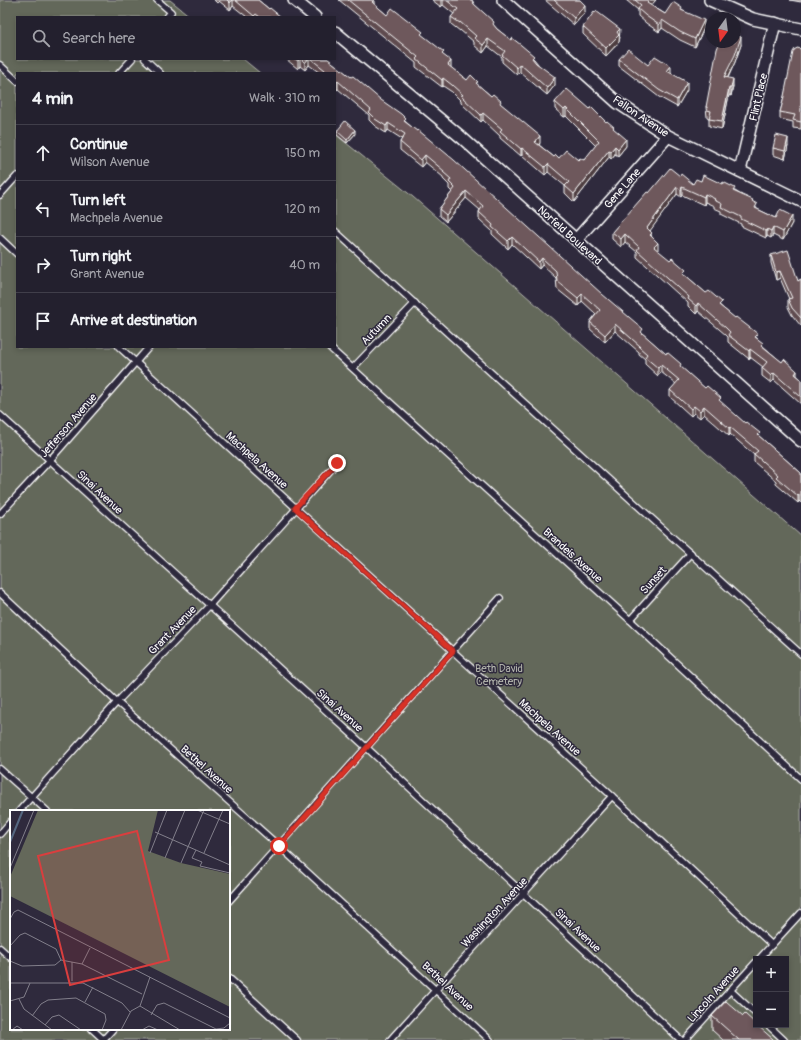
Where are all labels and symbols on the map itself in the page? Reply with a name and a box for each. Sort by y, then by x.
north arrow [705,12,741,48]
street label: Flint Place [747,71,770,122]
street label: Fallon Avenue [610,93,672,140]
street label: Gene Lane [601,165,644,211]
street label: Norfeld Boulevard [535,203,604,268]
street label: Autumn [359,311,394,347]
street label: Jefferson Avenue [37,390,100,460]
street label: Machpela Avenue [223,429,291,492]
route end [328,454,346,472]
street label: Sinai Avenue [74,468,126,517]
street label: Brandeis Avenue [540,525,605,586]
street label: Sunset [638,563,670,597]
street label: Grant Avenue [146,603,199,657]
park label: Beth David Cemetery [475,662,523,688]
street label: Sinai Avenue [314,686,366,735]
street label: Machpela Avenue [516,696,584,759]
street label: Bethel Avenue [178,743,236,796]
inset map [10,810,230,1030]
route start [270,837,288,855]
street label: Washington Avenue [459,874,531,950]
street label: Sinai Avenue [552,906,604,955]
street label: Bethel Avenue [419,959,476,1014]
street label: Lincoln Avenue [685,963,742,1025]

